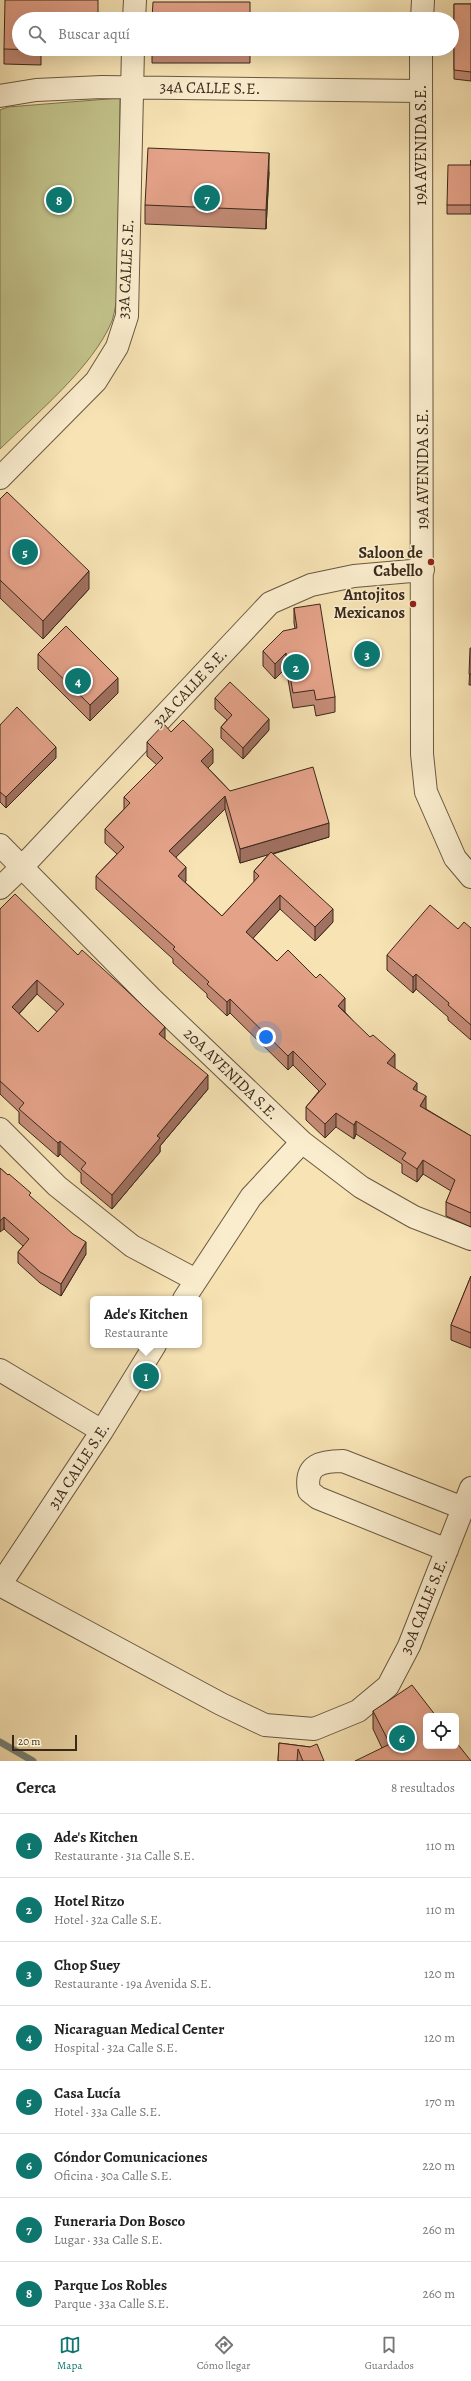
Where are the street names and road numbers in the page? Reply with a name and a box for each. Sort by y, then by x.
street label: 34A CALLE S.E. [159,76,261,100]
street label: 19A AVENIDA S.E. [410,85,432,205]
street label: 33A CALLE S.E. [112,218,140,320]
street label: 19A AVENIDA S.E. [412,409,434,529]
street label: 32A CALLE S.E. [147,644,233,732]
street label: 20A AVENIDA S.E. [179,1023,283,1125]
street label: 31A CALLE S.E. [43,1419,115,1513]
street label: 30A CALLE S.E. [395,1555,453,1657]

